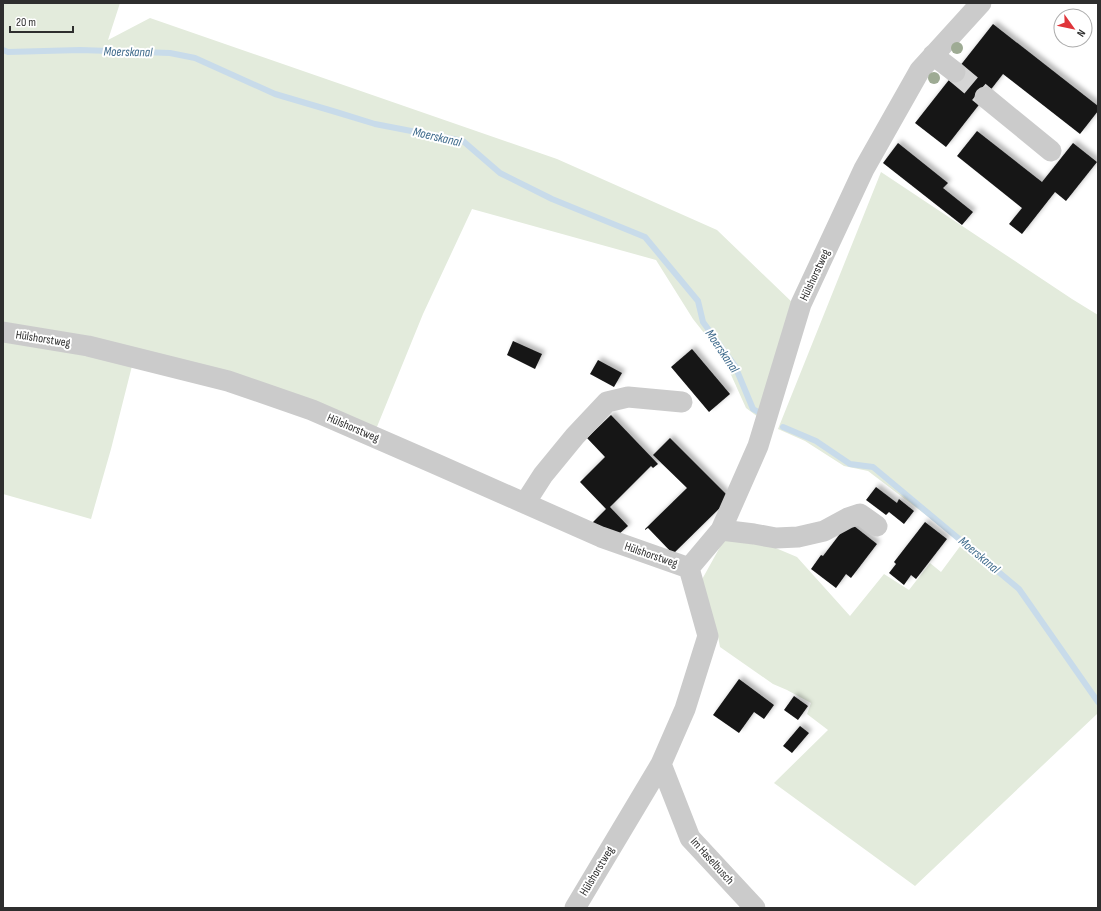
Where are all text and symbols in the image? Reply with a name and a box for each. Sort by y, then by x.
scale bar [10,8,73,34]
north arrow [1053,8,1093,48]
text: 20 m [16,15,36,30]
text: N [1074,27,1088,39]
water label: Moerskanal [103,44,153,60]
water label: Moerskanal [411,124,463,150]
street label: Hülshorstweg [797,247,834,303]
water label: Moerskanal [702,326,743,376]
street label: Hülshorstweg [15,327,72,351]
street label: Hülshorstweg [325,410,382,446]
water label: Moerskanal [955,533,1003,577]
street label: Hülshorstweg [622,539,680,571]
street label: Im Haselbusch [687,834,737,888]
street label: Hülshorstweg [576,843,618,899]

